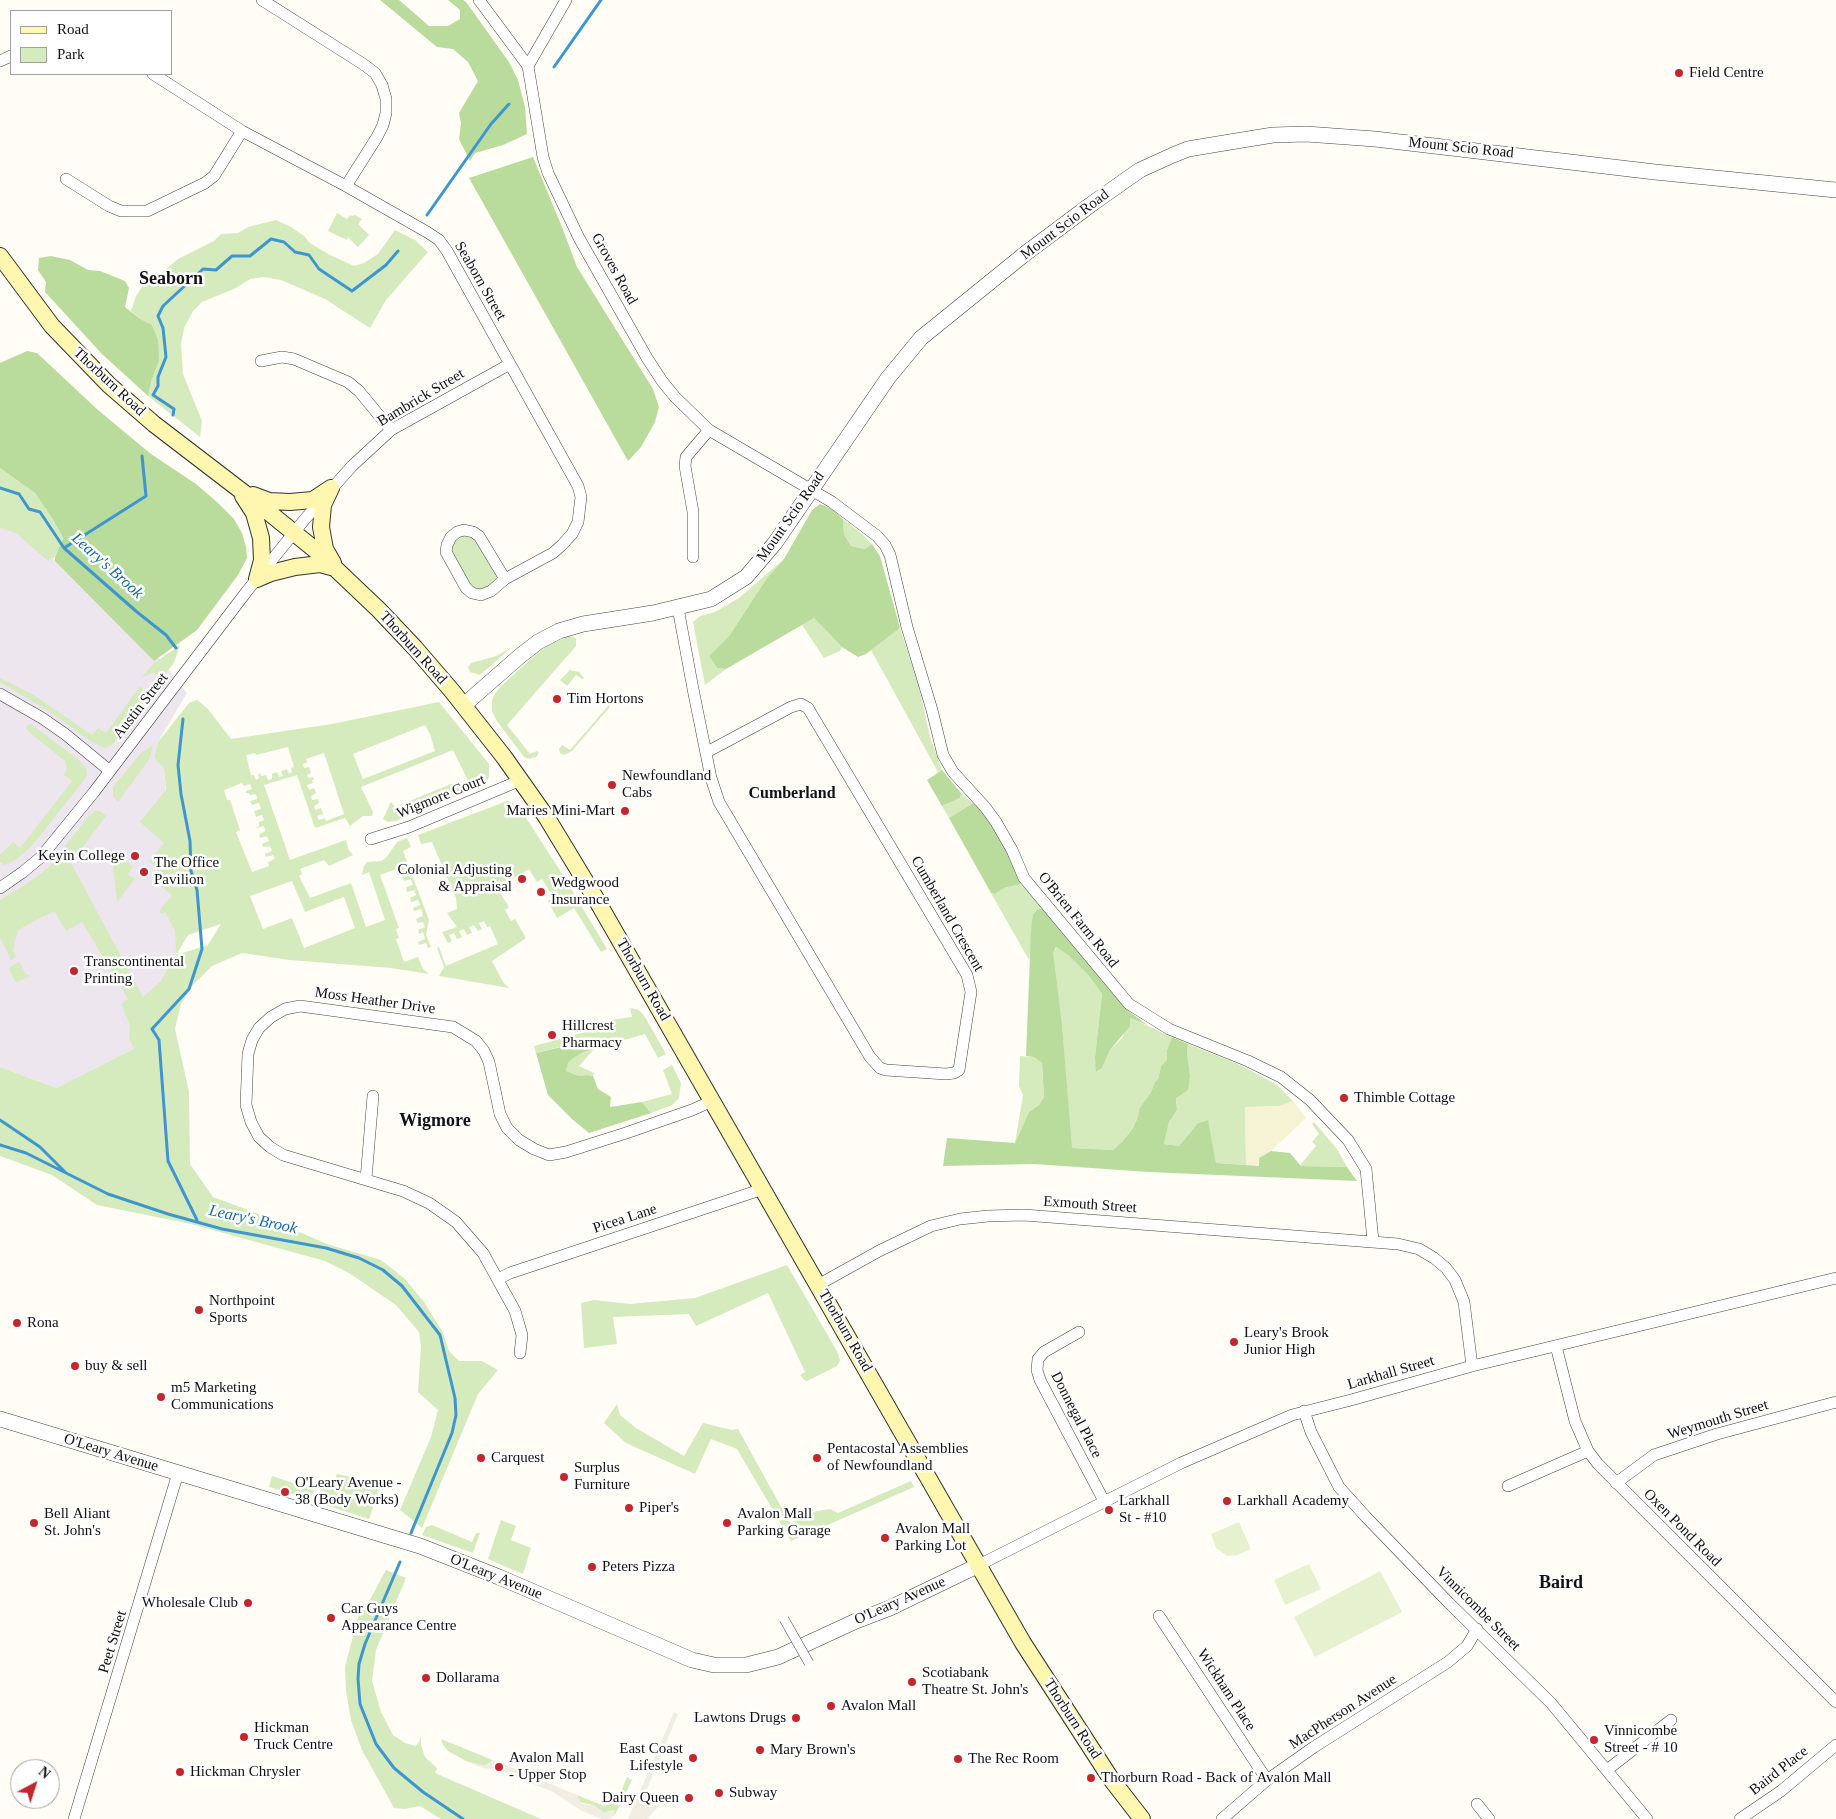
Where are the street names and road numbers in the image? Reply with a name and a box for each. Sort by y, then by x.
street label: Mount Scio Road [1407,134,1515,162]
street label: Mount Scio Road [1017,186,1113,264]
street label: Groves Road [587,230,641,308]
street label: Seaborn Street [450,238,510,324]
street label: Thorburn Road [69,344,149,420]
street label: Bambrick Street [374,365,468,431]
street label: Mount Scio Road [753,468,829,566]
street label: Thorburn Road [376,608,450,688]
street label: Austin Street [110,669,172,743]
street label: Wigmore Court [394,771,488,823]
street label: Cumberland Crescent [907,853,987,975]
street label: O'Brien Farm Road [1034,869,1122,971]
street label: Thorburn Road [612,936,674,1024]
street label: Moss Heather Drive [314,984,436,1018]
street label: Exmouth Street [1043,1193,1137,1217]
street label: Picea Lane [591,1200,659,1238]
street label: Thorburn Road [814,1287,876,1375]
street label: Larkhall Street [1345,1352,1437,1394]
street label: Donnegal Place [1047,1369,1105,1461]
street label: Weymouth Street [1666,1396,1770,1444]
street label: O'Leary Avenue [62,1430,160,1476]
street label: Oxen Pond Road [1639,1485,1725,1571]
street label: O'Leary Avenue [447,1550,545,1604]
street label: Vinnicombe Street [1432,1563,1524,1655]
street label: O'Leary Avenue [852,1573,948,1629]
street label: Peet Street [95,1608,131,1676]
street label: Wickham Place [1193,1646,1259,1734]
street label: MacPherson Avenue [1286,1671,1400,1753]
street label: Thorburn Road [1039,1675,1105,1763]
street label: Baird Place [1746,1742,1812,1800]

